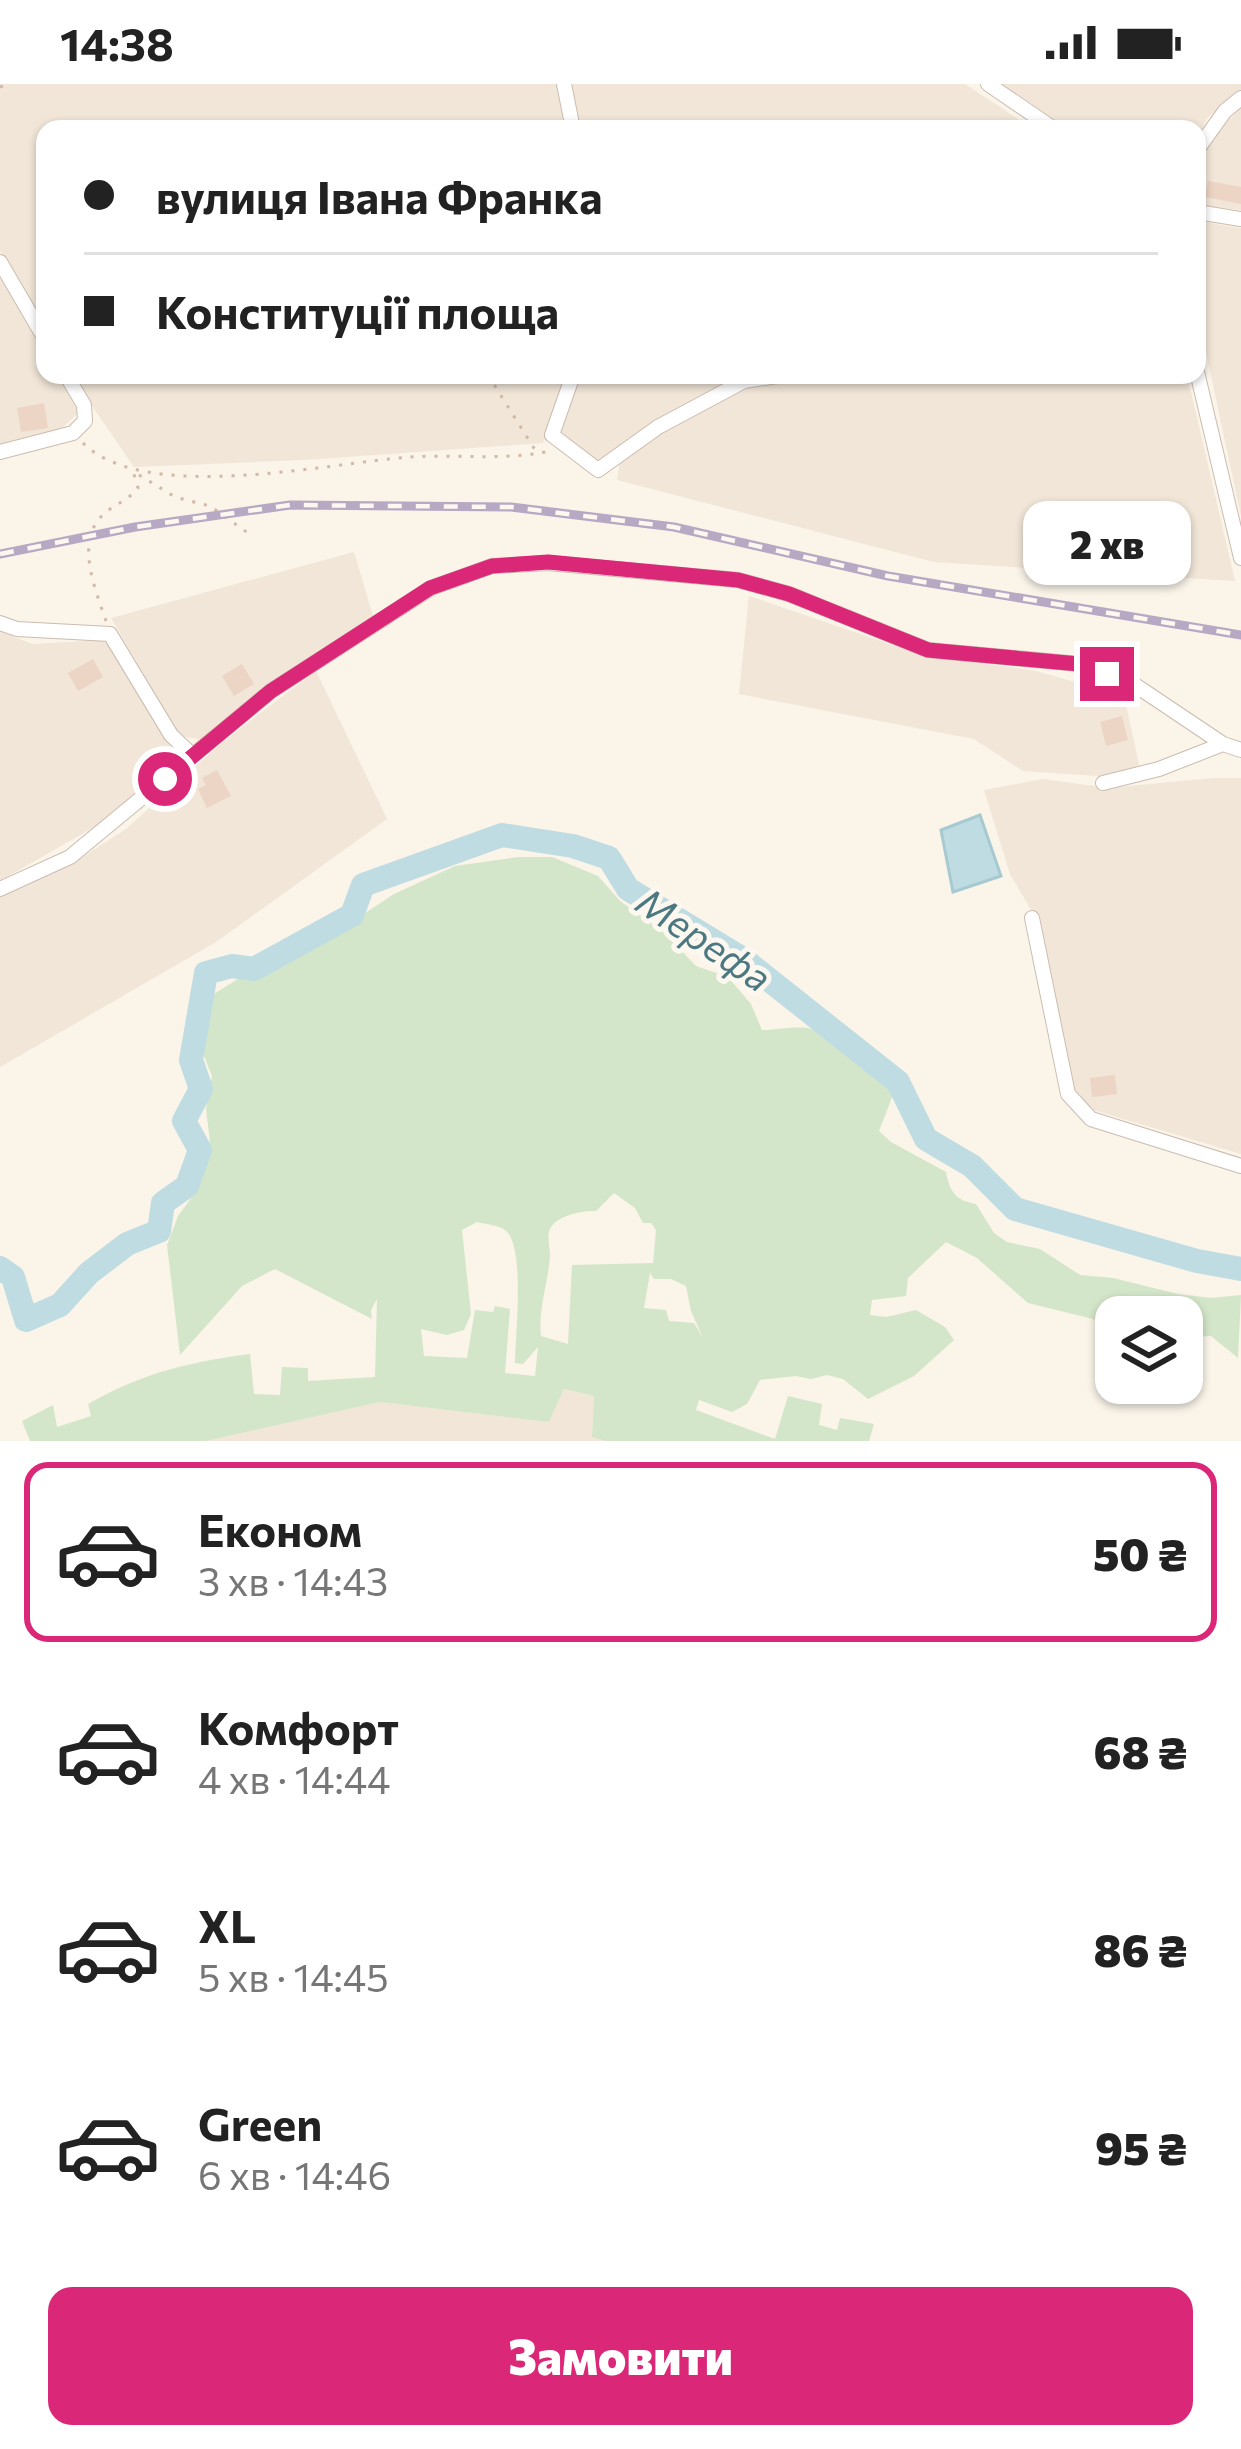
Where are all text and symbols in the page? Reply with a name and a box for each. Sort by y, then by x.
text: 14:38 [60,15,174,70]
text: вулиця Івана Франка [156,168,603,223]
text: Конституції площа [156,283,559,338]
callout: 2 хв [1023,500,1191,584]
text: 2 хв [1070,519,1144,567]
route end [1080,647,1134,701]
route start [138,752,192,806]
water label: Мерефа [628,876,782,1000]
map controls [1095,1296,1203,1404]
button: layers [1095,1296,1203,1404]
icon: car [54,1498,162,1606]
text: Економ [198,1501,362,1556]
text: 50 ₴ [1093,1525,1187,1580]
text: 3 хв · 14:43 [198,1556,388,1604]
icon: car [54,1696,162,1804]
text: Комфорт [198,1699,399,1754]
text: 68 ₴ [1093,1723,1187,1778]
text: 4 хв · 14:44 [198,1754,391,1802]
icon: car [54,1894,162,2002]
text: XL [198,1897,256,1952]
text: 86 ₴ [1093,1921,1187,1976]
text: 5 хв · 14:45 [198,1952,389,2000]
icon: car [54,2092,162,2200]
text: Green [198,2095,322,2150]
text: 95 ₴ [1095,2119,1187,2174]
text: 6 хв · 14:46 [198,2150,391,2198]
button: Замовити [48,2287,1193,2425]

